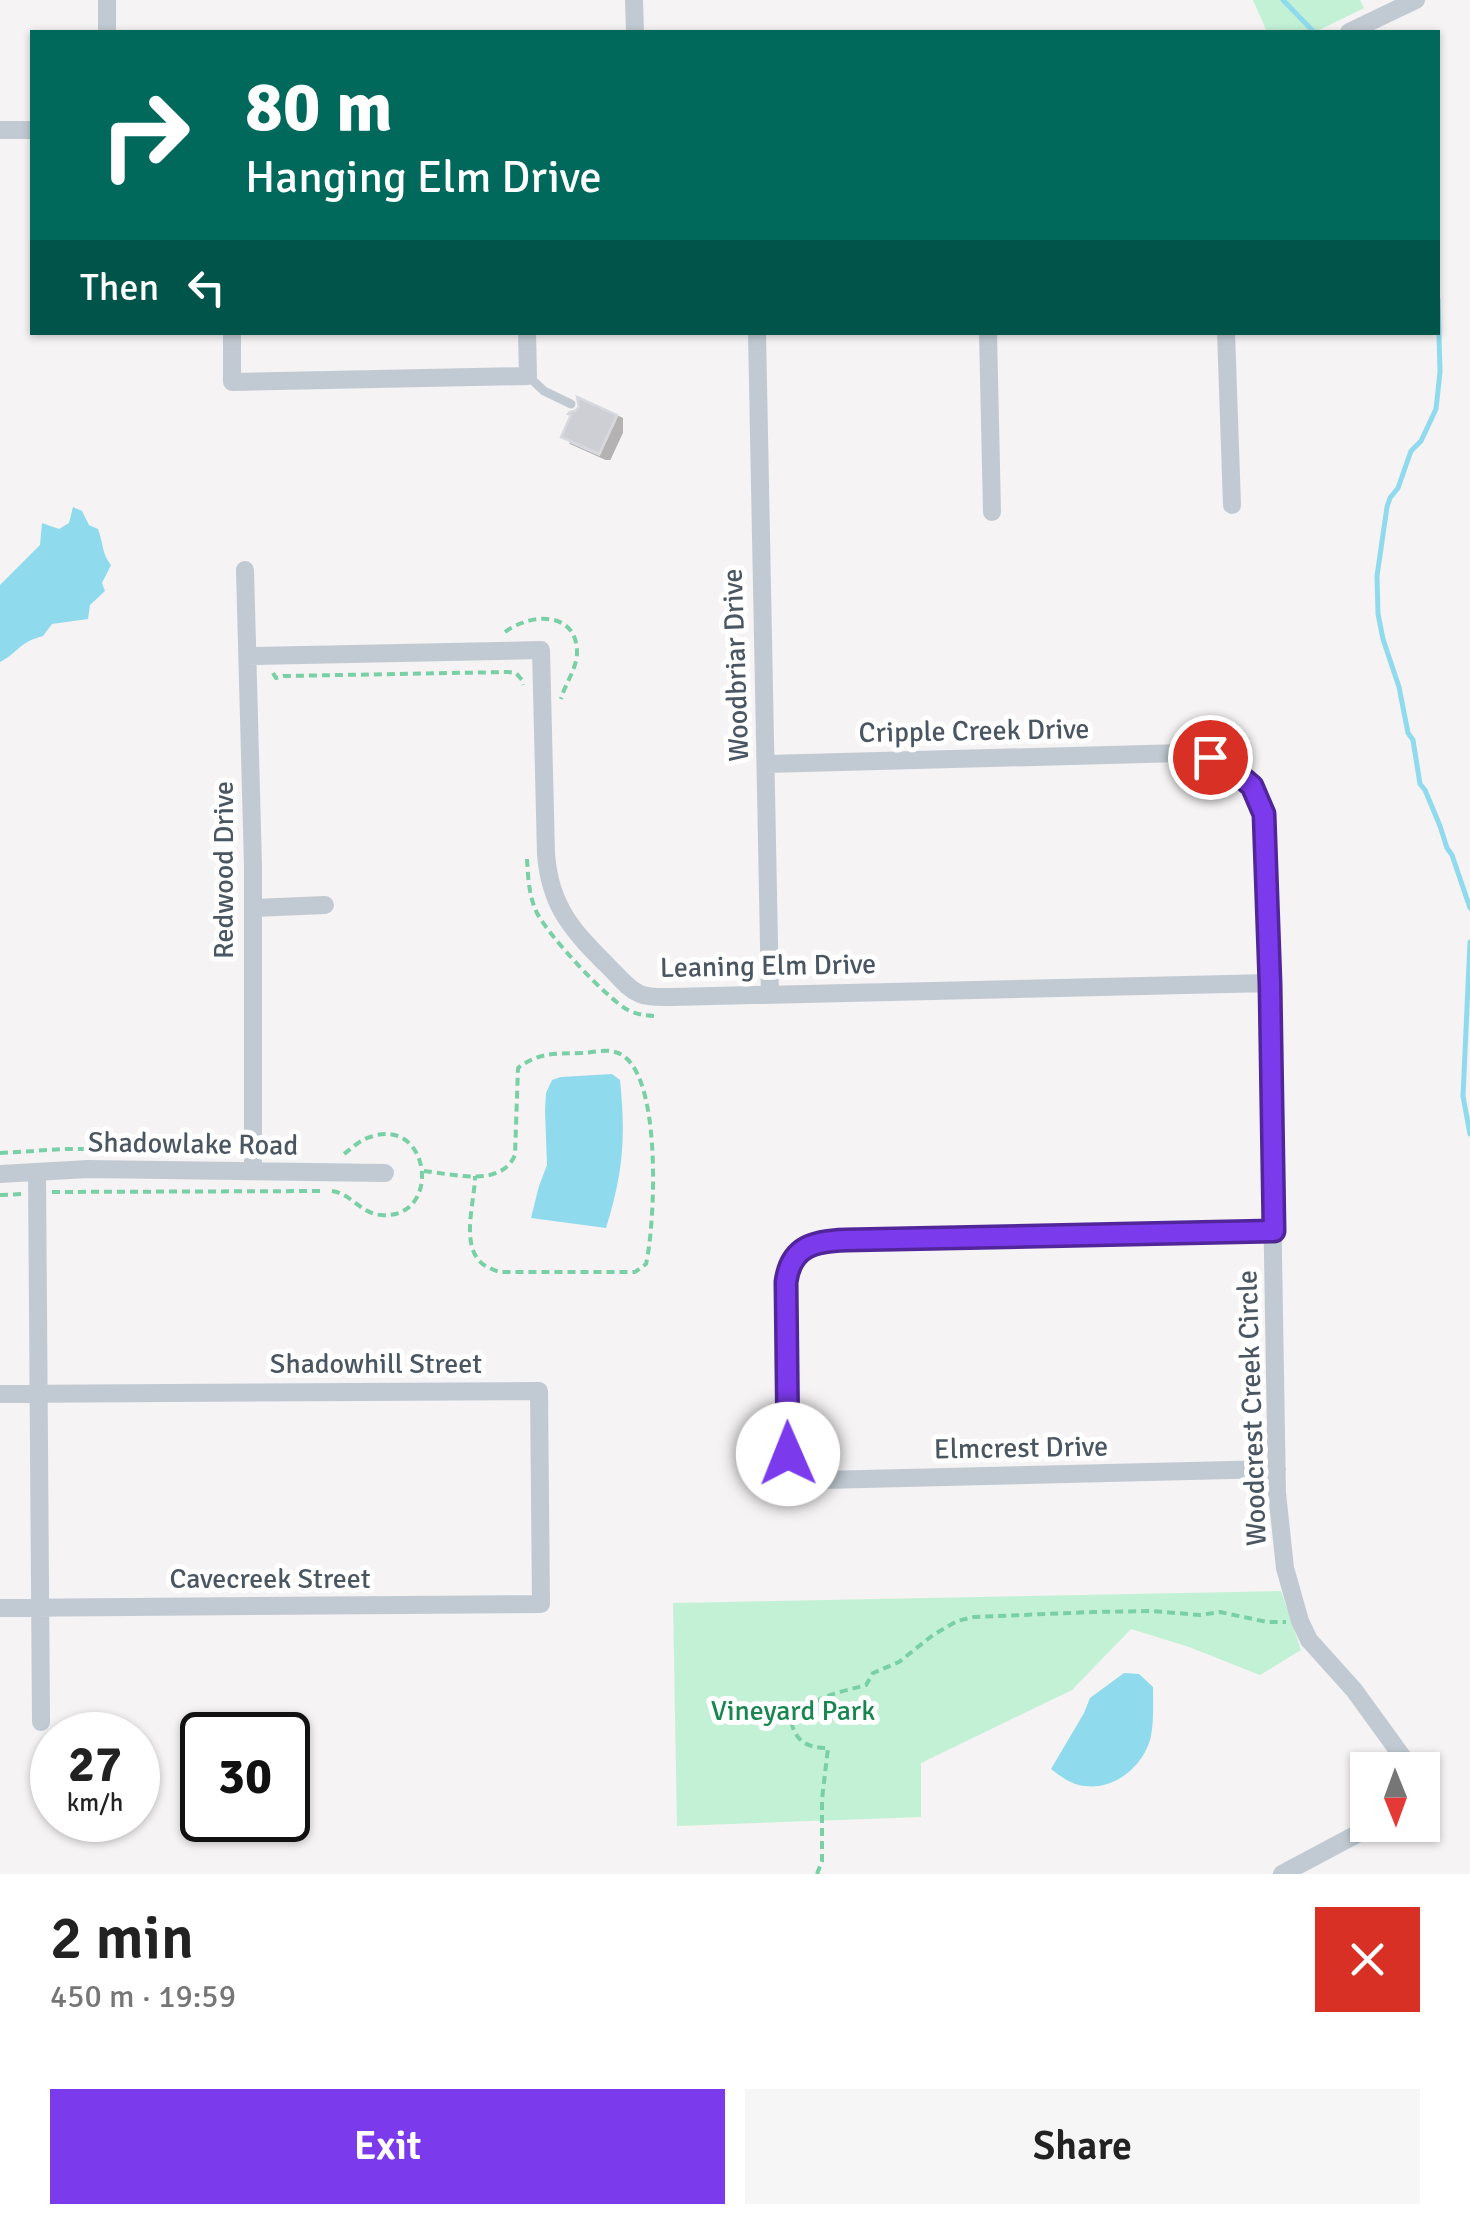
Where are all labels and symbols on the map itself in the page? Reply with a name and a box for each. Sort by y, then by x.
street label: Woodbriar Drive [716,568,756,762]
street label: Cripple Creek Drive [858,712,1090,750]
pin [1168,715,1253,800]
street label: Redwood Drive [207,781,241,959]
street label: Leaning Elm Drive [660,947,876,985]
street label: Shadowlake Road [88,1125,298,1163]
street label: Woodcrest Creek Circle [1230,1269,1274,1547]
street label: Shadowhill Street [270,1347,482,1381]
position arrow [736,1402,840,1506]
street label: Elmcrest Drive [934,1429,1108,1467]
street label: Cavecreek Street [169,1562,371,1596]
park label: Vineyard Park [711,1694,875,1728]
speed limit sign: 30 [180,1712,310,1842]
north arrow [1350,1752,1440,1842]

